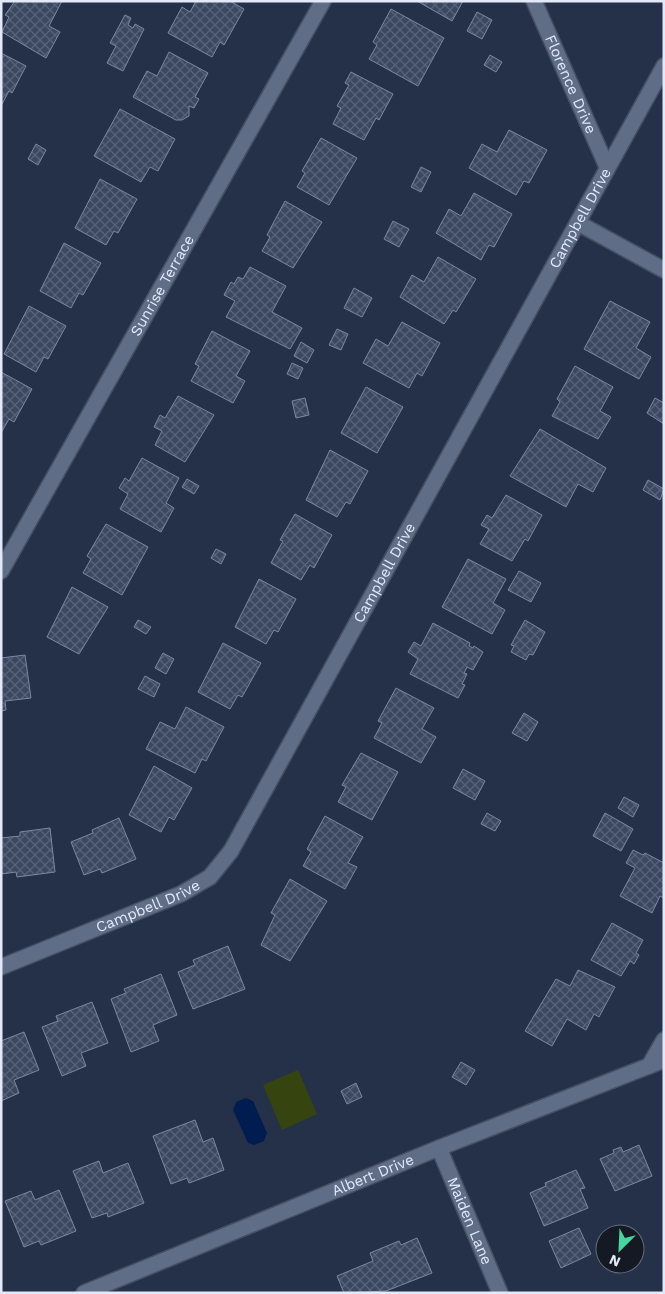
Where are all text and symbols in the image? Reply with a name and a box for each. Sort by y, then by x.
street label: Florence Drive [541,32,600,137]
street label: Campbell Drive [545,165,615,271]
street label: Sunrise Terrace [127,232,198,339]
street label: Campbell Drive [350,520,419,626]
street label: Campbell Drive [93,876,203,937]
street label: Albert Drive [329,1150,417,1200]
street label: Maiden Lane [443,1174,496,1267]
north arrow [595,1224,645,1274]
text: N [607,1251,623,1270]

